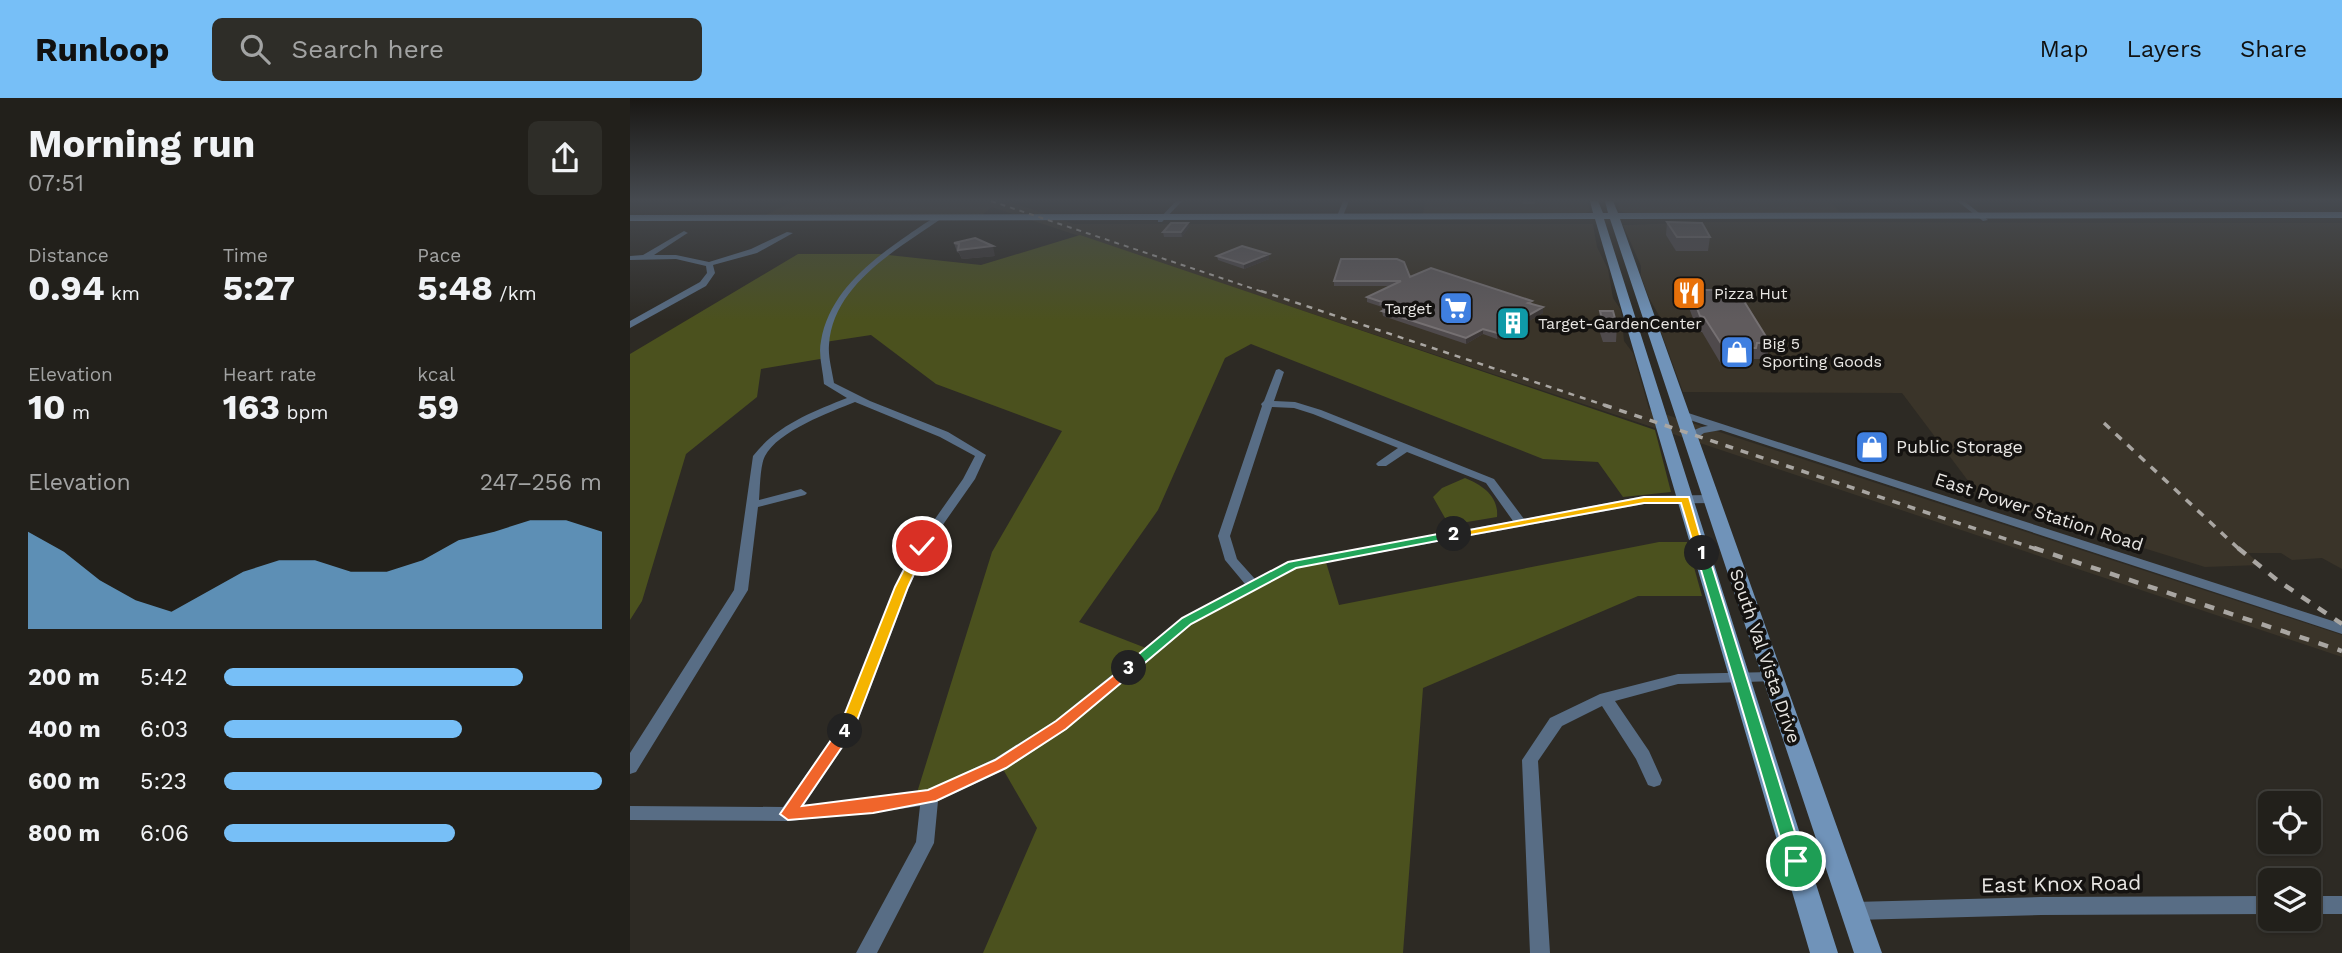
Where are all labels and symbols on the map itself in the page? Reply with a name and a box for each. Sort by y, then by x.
restaurant icon: Pizza Hut [1670,274,1708,312]
place label: Pizza Hut [1714,284,1788,303]
supermarket icon: Target [1437,289,1475,327]
place label: Target [1385,299,1432,318]
building icon: Target-GardenCenter [1494,304,1532,342]
place label: Target-GardenCenter [1538,314,1702,333]
shop icon: Big 5 Sporting Goods [1718,333,1756,371]
place label: Big 5 Sporting Goods [1762,334,1882,371]
shop icon: Public Storage [1853,428,1891,466]
place label: Public Storage [1896,436,2023,457]
street label: East Power Station Road [1932,468,2146,555]
pin [892,516,952,576]
pin: 2 [1436,516,1472,551]
pin: 1 [1684,536,1720,570]
street label: South Val Vista Drive [1726,566,1805,746]
pin: 3 [1112,650,1146,686]
pin: 4 [828,714,862,748]
pin [1766,831,1826,891]
street label: East Knox Road [1981,870,2141,897]

